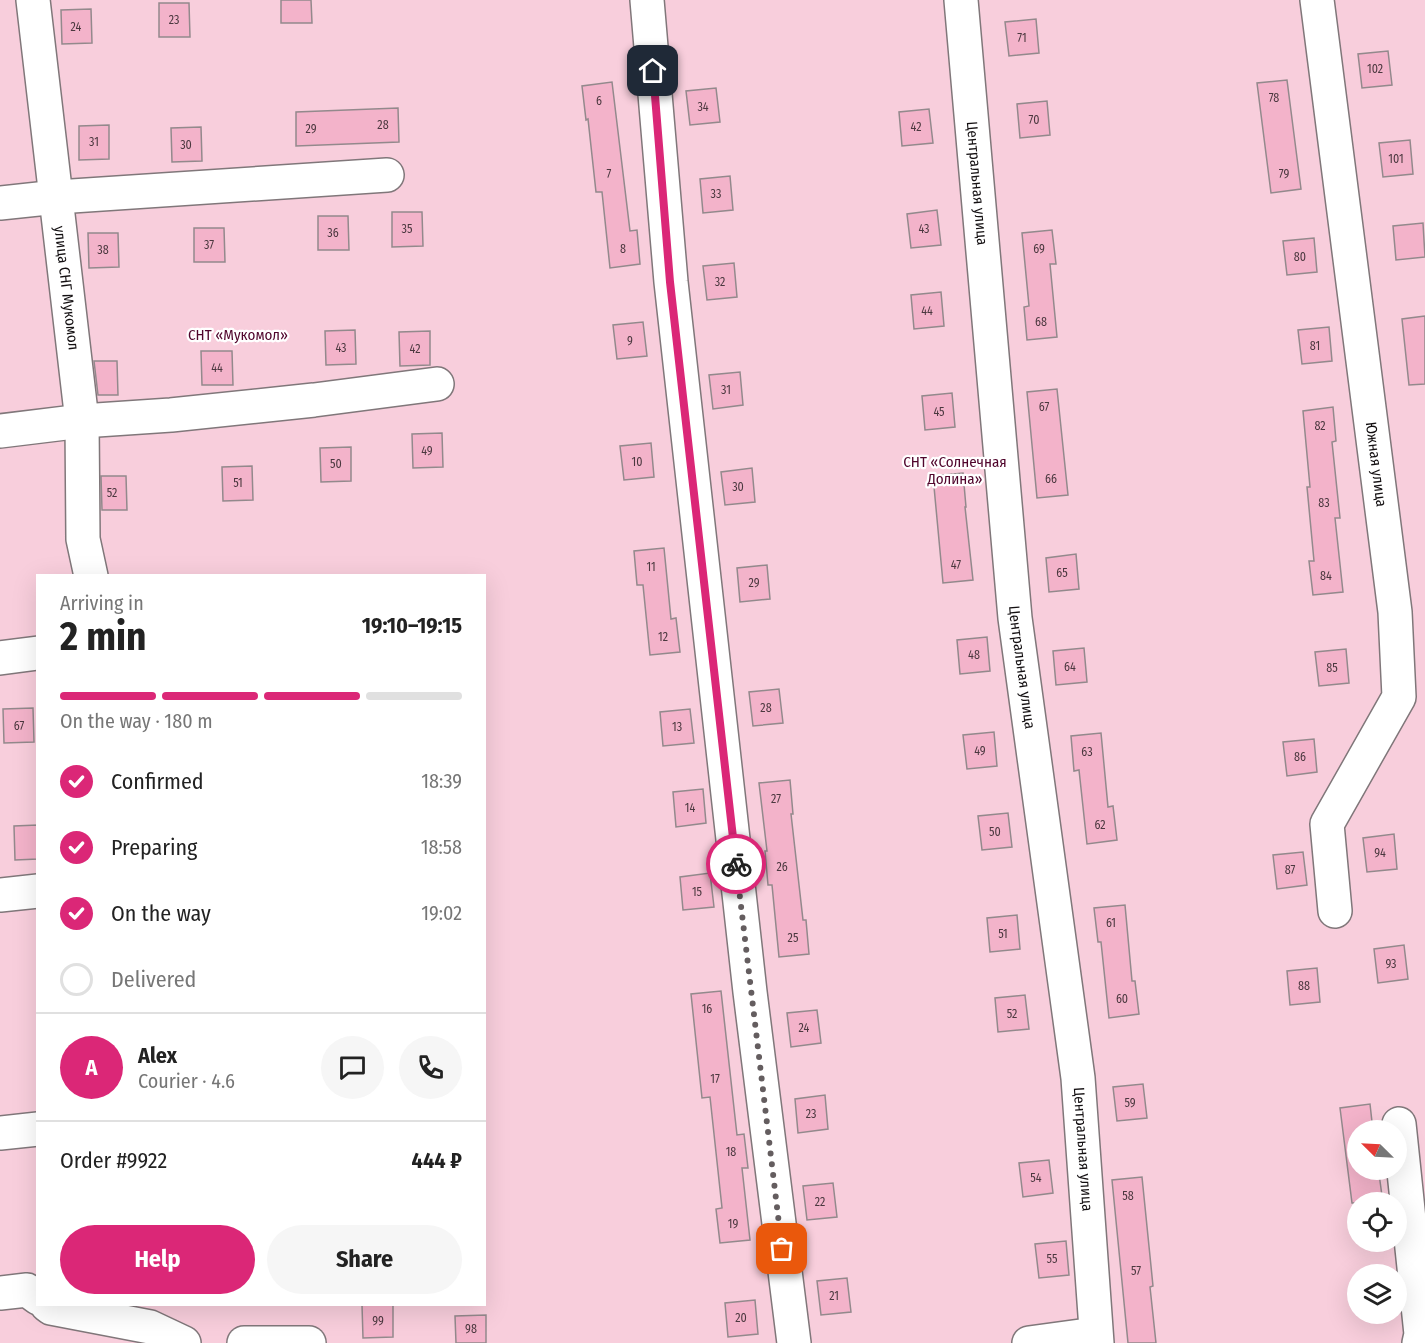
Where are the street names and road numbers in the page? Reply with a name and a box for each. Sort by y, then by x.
street label: Центральная улица [963,121,991,246]
street label: улица СНГ Мукомол [50,225,83,351]
street label: Южная улица [1362,421,1391,508]
street label: Центральная улица [1005,605,1039,730]
street label: Центральная улица [1070,1086,1097,1212]

